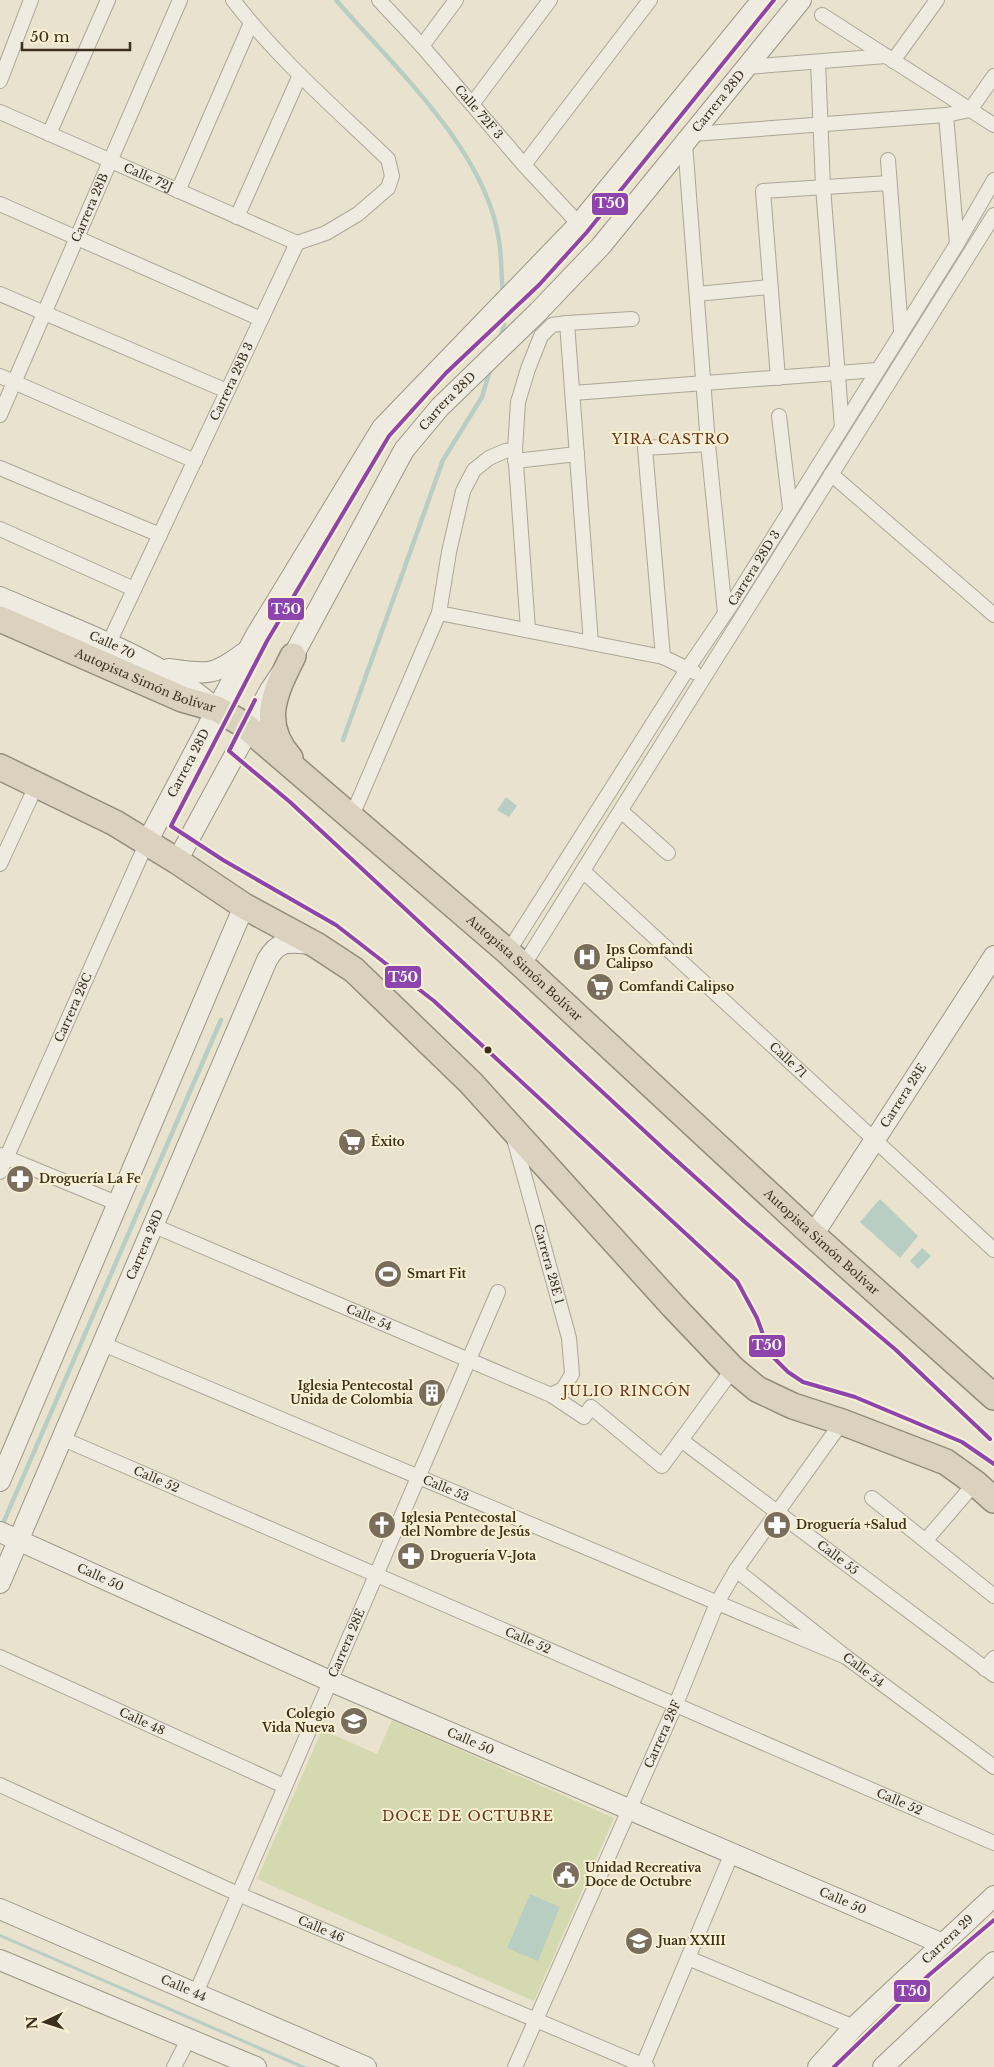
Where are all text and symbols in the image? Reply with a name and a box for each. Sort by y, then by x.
scale bar [22,20,130,52]
text: 50 m [30,27,70,46]
street label: Carrera 28D [689,67,748,135]
street label: Calle 72F 3 [452,82,506,142]
street label: Calle 72J [121,159,176,195]
street label: Carrera 28B [68,170,111,244]
line badge: T50 [591,192,629,216]
text: T50 [595,194,625,212]
street label: Carrera 28B 3 [206,340,256,423]
street label: Carrera 28D [416,369,479,433]
district label: YIRA CASTRO [611,430,730,448]
street label: Carrera 28D 3 [724,527,783,609]
line badge: T50 [267,597,305,621]
text: T50 [271,600,301,618]
street label: Calle 70 [87,628,138,662]
street label: Autopista Simón Bolívar [72,645,218,715]
street label: Carrera 28D [164,726,212,800]
street label: Autopista Simón Bolívar [463,911,586,1024]
hospital icon: Ips Comfandi Calipso [572,942,602,972]
place label: Ips Comfandi Calipso [606,942,693,971]
line badge: T50 [384,965,422,989]
text: T50 [388,968,418,986]
street label: Carrera 28C [51,970,95,1044]
supermarket icon: Comfandi Calipso [585,972,615,1002]
place label: Comfandi Calipso [619,979,734,994]
street label: Calle 71 [767,1039,810,1081]
unlabelled marker [483,1045,493,1055]
street label: Carrera 28E [877,1060,929,1130]
supermarket icon: Éxito [337,1127,367,1157]
place label: Éxito [371,1133,405,1149]
pharmacy icon: Droguería La Fe [5,1164,35,1194]
place label: Droguería La Fe [39,1171,141,1186]
street label: Autopista Simón Bolívar [760,1185,883,1298]
street label: Carrera 28D [123,1207,166,1282]
street label: Carrera 28E 1 [531,1222,567,1306]
sports icon: Smart Fit [373,1259,403,1289]
place label: Smart Fit [407,1266,466,1281]
street label: Calle 54 [344,1301,394,1333]
line badge: T50 [748,1334,786,1358]
text: T50 [752,1336,782,1354]
place label: Iglesia Pentecostal Unida de Colombia [290,1378,414,1407]
building icon: Iglesia Pentecostal Unida de Colombia [417,1378,447,1408]
district label: JULIO RINCÓN [561,1382,691,1400]
street label: Calle 52 [131,1462,182,1496]
street label: Calle 53 [421,1472,471,1504]
church icon: Iglesia Pentecostal del Nombre de Jesús [367,1510,397,1540]
place label: Iglesia Pentecostal del Nombre de Jesús [401,1510,530,1539]
pharmacy icon: Droguería +Salud [762,1510,792,1540]
place label: Droguería +Salud [796,1517,907,1532]
street label: Calle 55 [814,1537,862,1578]
pharmacy icon: Droguería V-Jota [396,1541,426,1571]
place label: Droguería V-Jota [430,1548,536,1563]
street label: Calle 50 [75,1560,126,1594]
street label: Carrera 28E [325,1606,368,1680]
street label: Calle 52 [503,1624,553,1657]
street label: Calle 54 [840,1649,888,1690]
street label: Carrera 28F [640,1698,684,1770]
street label: Calle 48 [117,1704,168,1738]
place label: Colegio Vida Nueva [261,1706,335,1735]
school or university icon: Colegio Vida Nueva [339,1706,369,1736]
street label: Calle 50 [445,1724,497,1758]
street label: Calle 52 [874,1785,925,1818]
district label: DOCE DE OCTUBRE [382,1807,554,1825]
public building icon: Unidad Recreativa Doce de Octubre [551,1860,581,1890]
place label: Unidad Recreativa Doce de Octubre [585,1860,701,1889]
street label: Calle 50 [817,1884,869,1917]
street label: Carrera 29 [918,1911,976,1967]
street label: Calle 46 [296,1912,347,1945]
school or university icon: Juan XXIII [624,1926,654,1956]
place label: Juan XXIII [655,1933,726,1948]
street label: Calle 44 [159,1971,209,2004]
line badge: T50 [893,1979,931,2003]
text: T50 [897,1982,927,2000]
north arrow [20,1997,70,2047]
text: N [23,2016,41,2030]

